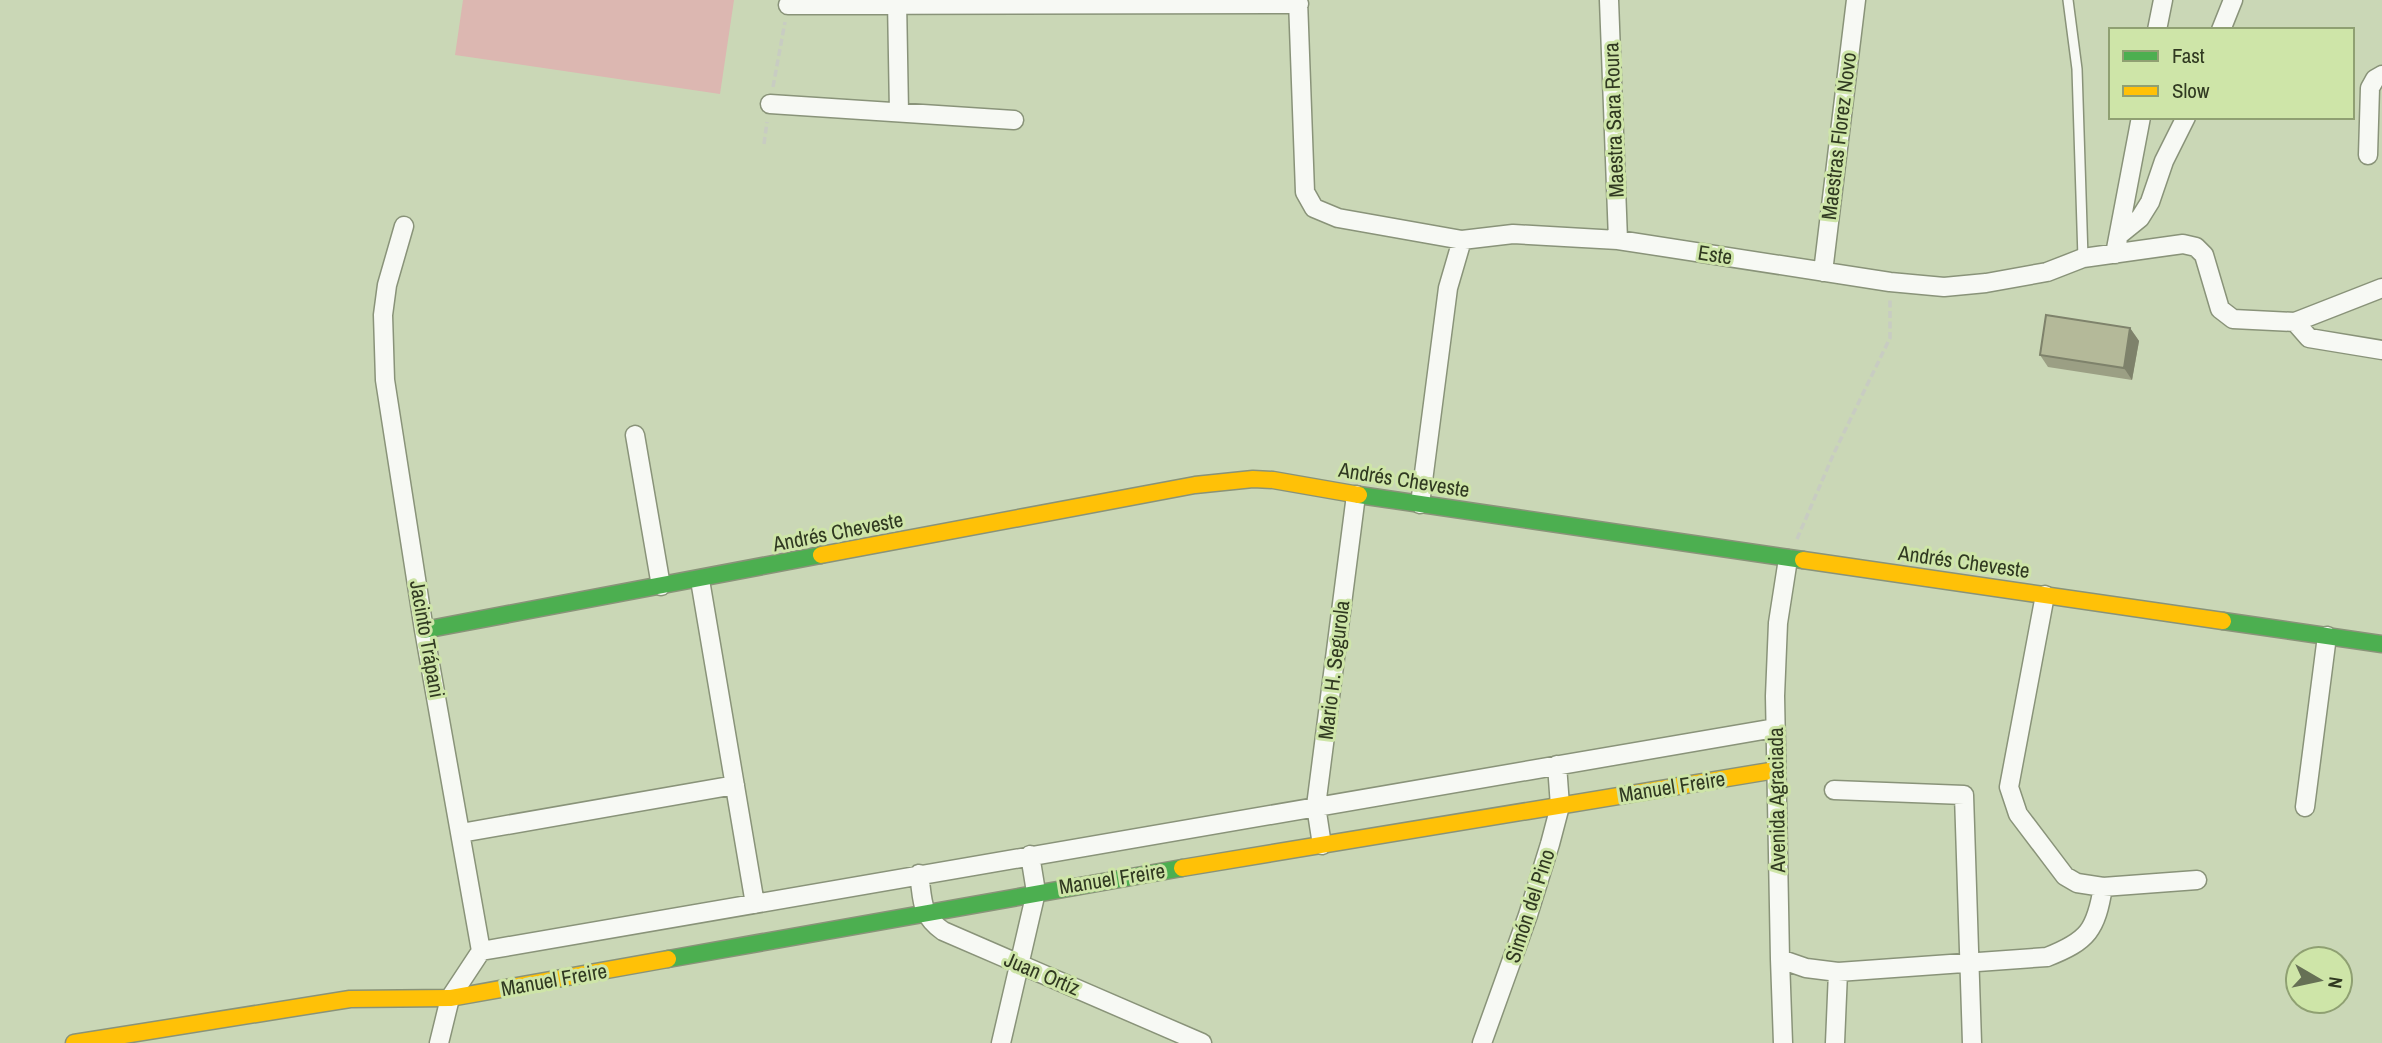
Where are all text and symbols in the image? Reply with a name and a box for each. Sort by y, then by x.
legend [2109,28,2354,119]
text: Fast [2172,41,2205,70]
street label: Maestra Sara Roura [1596,42,1631,198]
street label: Maestras Florez Novo [1814,51,1863,221]
text: Slow [2172,76,2210,105]
street label: Este [1696,237,1734,272]
street label: Andrés Cheveste [1336,455,1472,504]
street label: Andrés Cheveste [769,505,906,559]
street label: Andrés Cheveste [1896,538,2031,585]
street label: Jacinto Trápani [403,578,452,700]
street label: Mario H. Segurola [1311,598,1356,741]
street label: Avenida Agraciada [1761,727,1792,874]
street label: Manuel Freire [1617,764,1727,809]
street label: Simón del Pino [1498,845,1562,966]
street label: Manuel Freire [1057,856,1167,901]
street label: Juan Ortíz [1000,945,1085,1003]
north arrow [2284,945,2354,1015]
street label: Manuel Freire [499,956,609,1003]
text: N [2322,975,2350,990]

